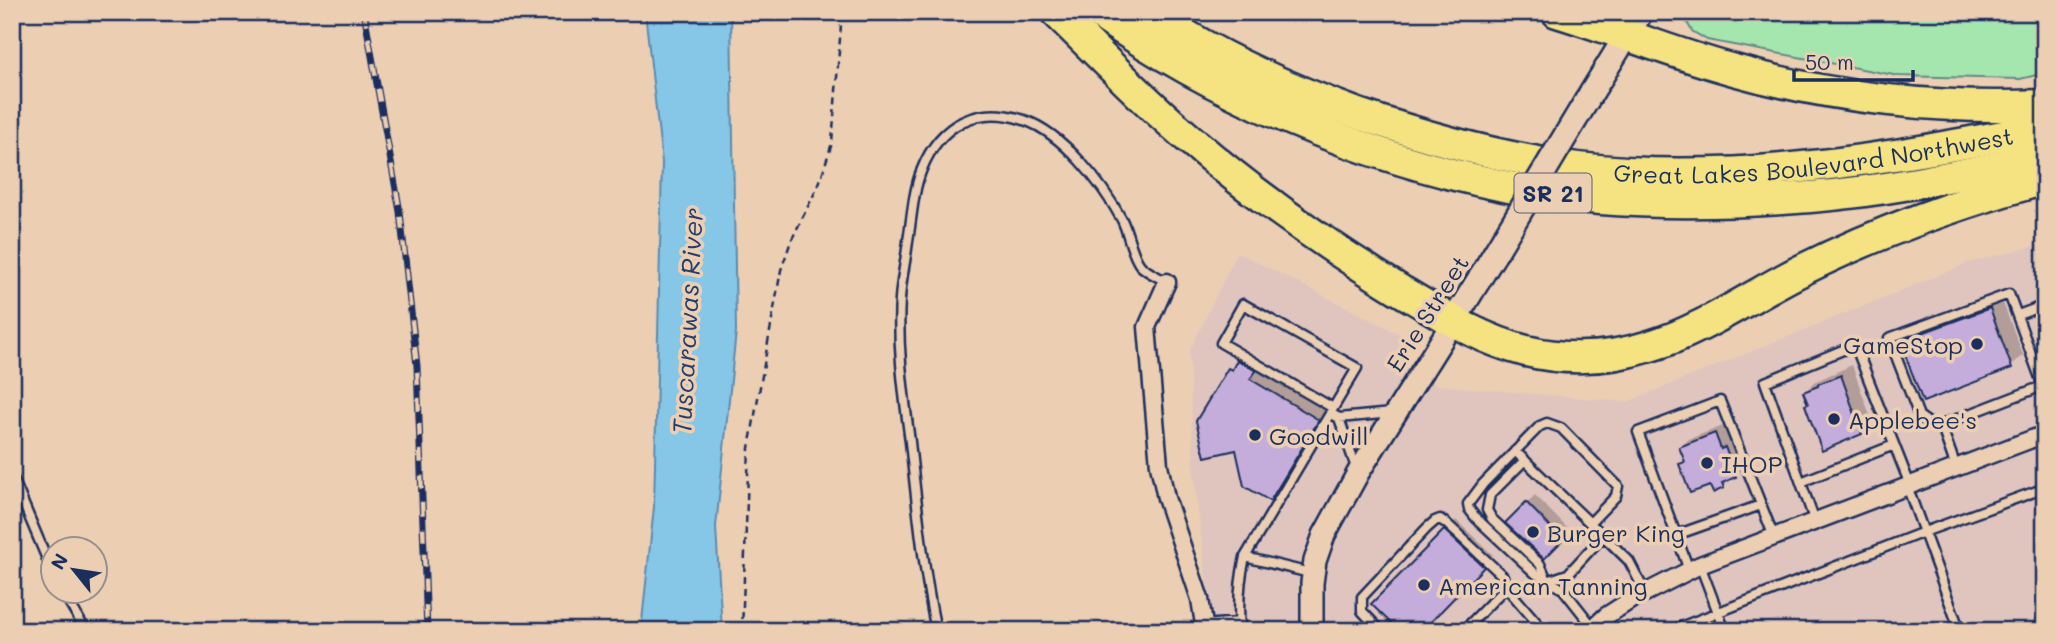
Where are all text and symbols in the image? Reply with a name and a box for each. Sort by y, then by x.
scale bar [1794,38,1913,82]
text: 50 m [1805,48,1854,75]
street label: Great Lakes Boulevard Northwest [1613,119,2016,189]
road number: SR 21 [1514,174,1592,212]
water label: Tuscarawas River [664,207,710,435]
street label: Erie Street [1379,249,1475,377]
place label: GameStop [1843,329,1963,360]
marker: GameStop [1969,336,1985,352]
place label: Applebee's [1848,404,1977,435]
marker: Applebee's [1826,411,1842,427]
place label: Goodwill [1269,420,1368,451]
marker: Goodwill [1247,427,1263,443]
place label: IHOP [1721,448,1782,479]
marker: IHOP [1699,455,1715,471]
place label: Burger King [1547,517,1685,548]
marker: Burger King [1525,524,1541,540]
north arrow [38,534,108,604]
text: N [44,549,73,574]
place label: American Tanning [1438,570,1648,601]
marker: American Tanning [1416,577,1432,593]

